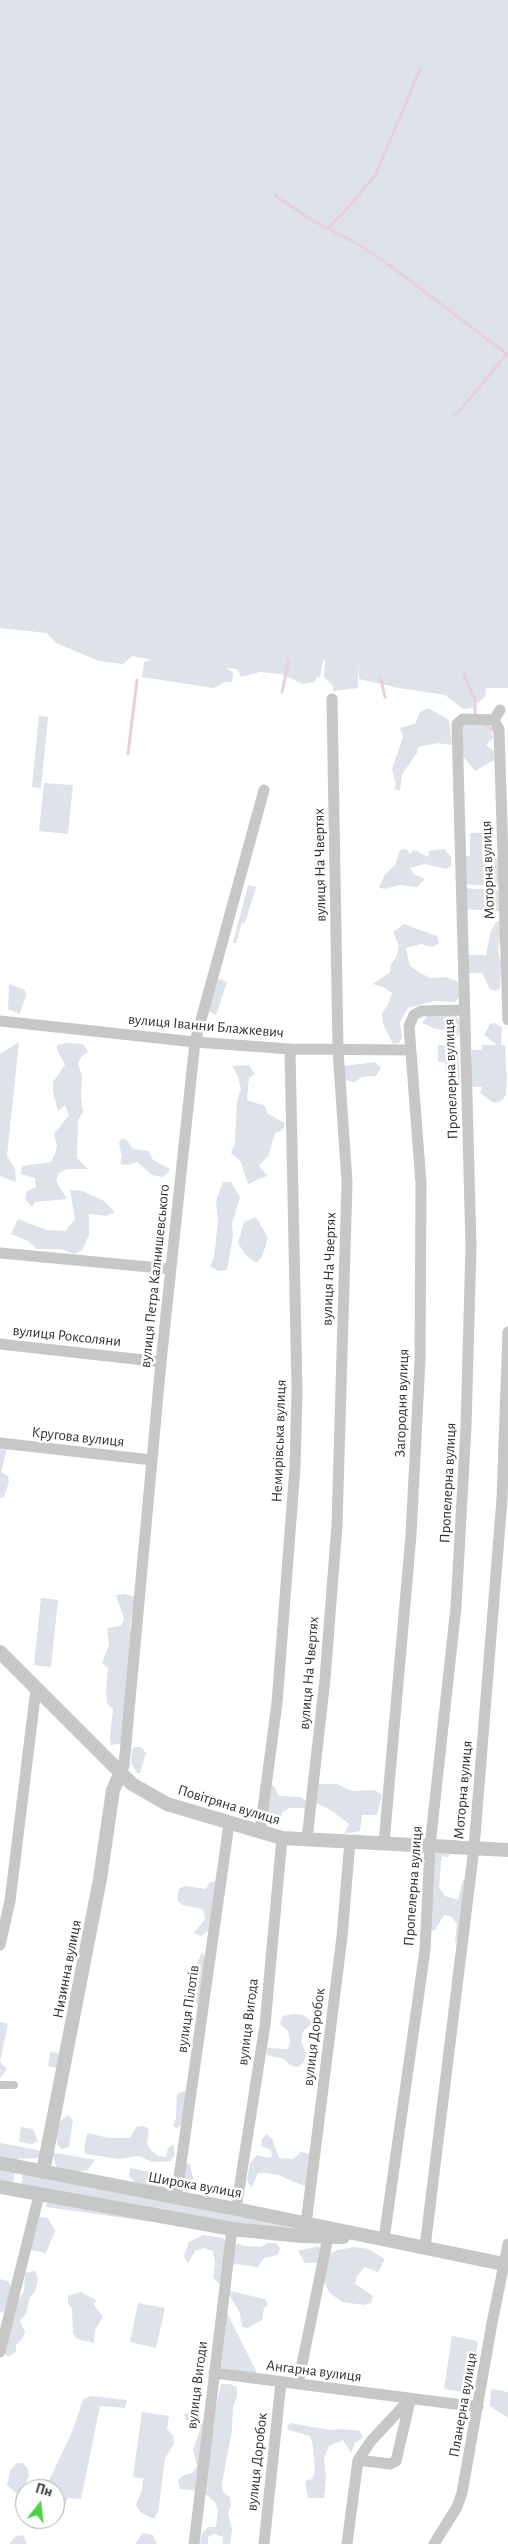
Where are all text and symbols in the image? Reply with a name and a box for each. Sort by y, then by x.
street label: вулиця На Чвертях [310,808,330,922]
street label: Моторна вулиця [477,820,499,920]
street label: вулиця Іванни Блажкевич [127,1010,285,1042]
street label: Пропелерна вулиця [440,1018,462,1140]
street label: вулиця Петра Калнишевського [136,1183,174,1369]
street label: вулиця На Чвертях [318,1212,340,1326]
street label: вулиця Роксоляни [12,1321,122,1351]
street label: Загородня вулиця [391,1348,413,1458]
street label: Немирівська вулиця [268,1379,290,1503]
street label: Пропелерна вулиця [436,1422,460,1544]
street label: Кругова вулиця [31,1423,125,1451]
street label: вулиця На Чвертях [295,1616,323,1730]
street label: Моторна вулиця [450,1740,476,1840]
street label: Повітряна вулиця [175,1781,283,1829]
street label: Пропелерна вулиця [400,1825,426,1947]
street label: Низинна вулиця [49,1918,85,2020]
street label: вулиця Пілотів [173,1964,203,2054]
street label: вулиця Вигода [234,1977,262,2067]
street label: вулиця Доробок [299,1987,329,2087]
street label: Широка вулиця [147,2168,243,2202]
street label: вулиця Вигоди [183,2340,211,2430]
street label: Планерна вулиця [445,2351,481,2459]
street label: Ангарна вулиця [265,2356,363,2386]
street label: вулиця Доробок [243,2412,271,2512]
north arrow [15,2479,65,2529]
text: Пн [34,2481,54,2500]

